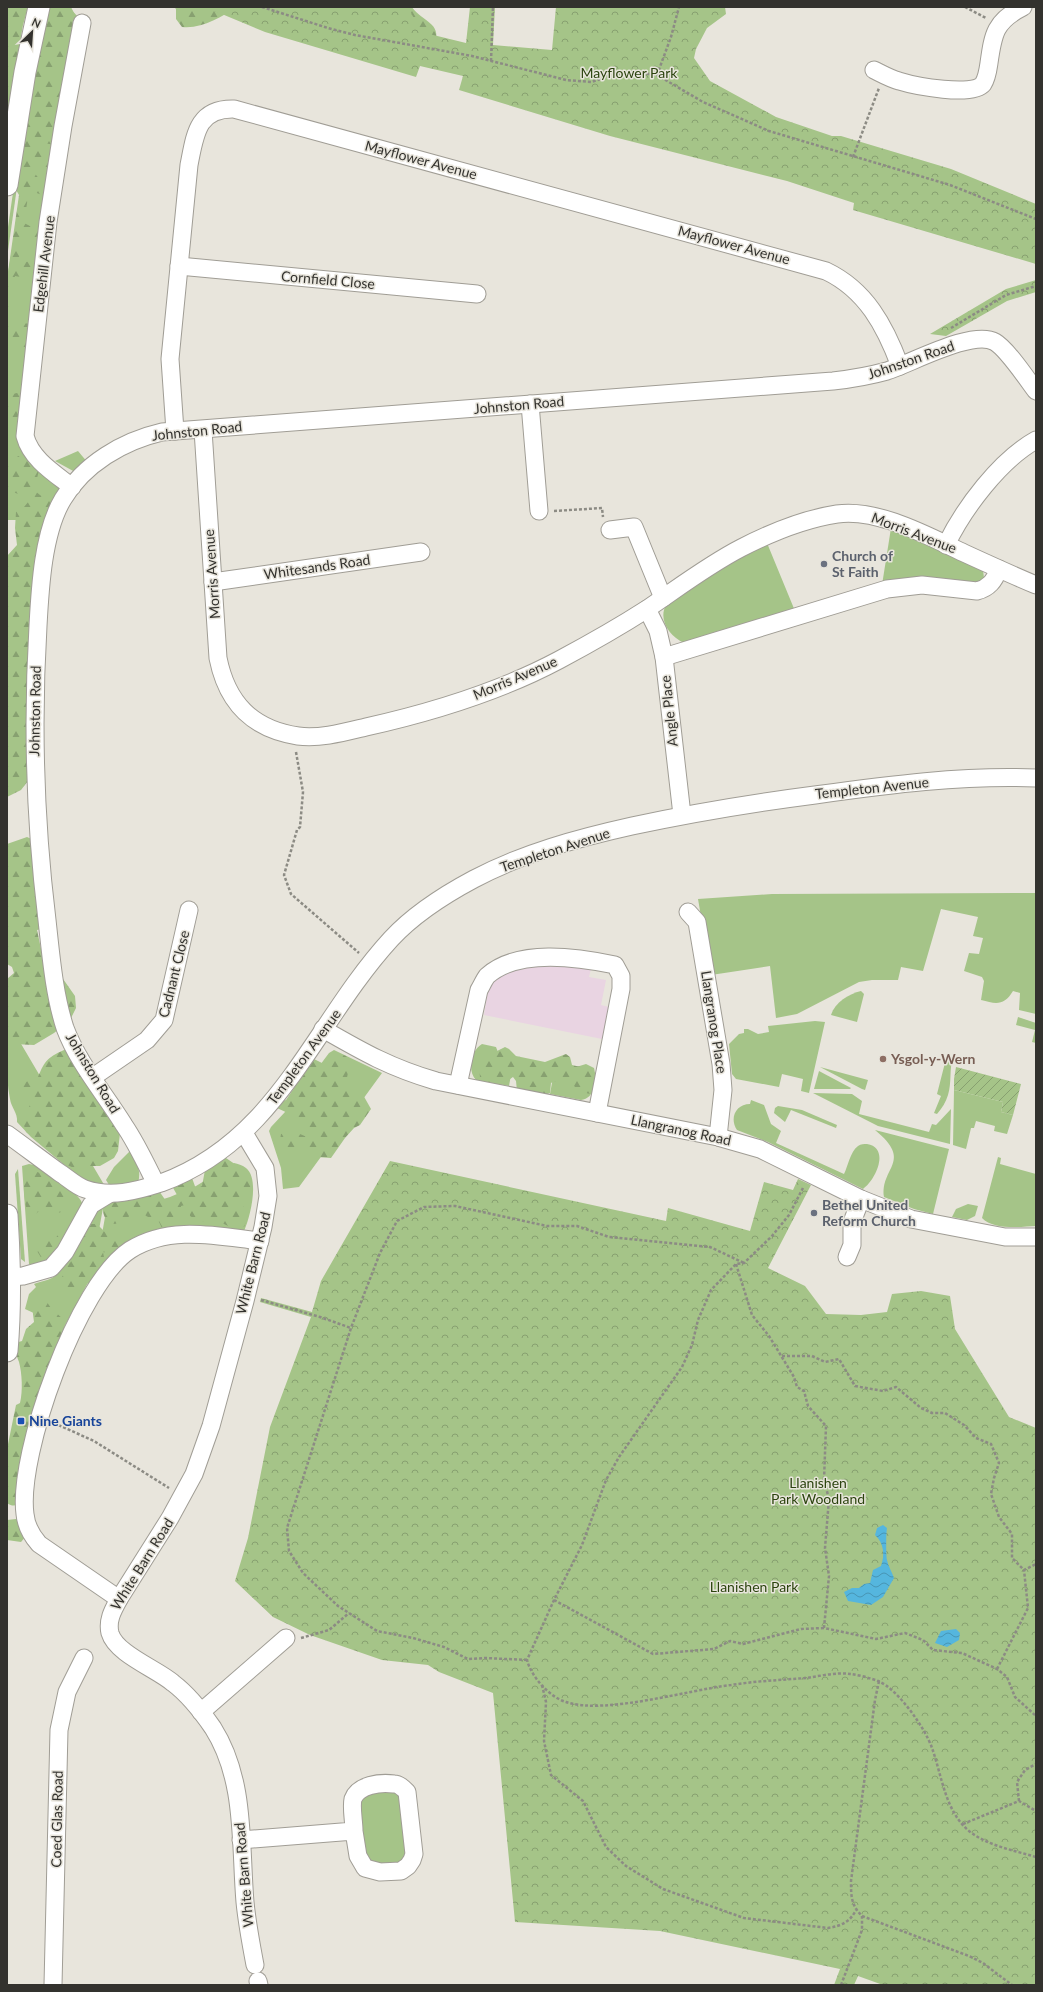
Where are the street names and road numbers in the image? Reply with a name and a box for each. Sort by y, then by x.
street label: Mayflower Avenue [363,136,479,183]
street label: Edgehill Avenue [29,215,58,313]
street label: Mayflower Avenue [676,221,792,268]
street label: Cornfield Close [280,267,376,292]
street label: Johnston Road [865,337,956,382]
street label: Johnston Road [473,392,565,417]
street label: Johnston Road [151,417,243,444]
street label: Morris Avenue [869,509,959,557]
street label: Morris Avenue [200,529,223,619]
street label: Whitesands Road [263,551,371,582]
street label: Morris Avenue [470,652,559,703]
street label: Johnston Road [25,666,44,756]
street label: Angle Place [656,675,681,747]
street label: Templeton Avenue [814,773,930,802]
street label: Templeton Avenue [498,824,612,875]
street label: Cadnant Close [154,929,193,1019]
street label: Llangranog Place [698,969,731,1074]
street label: Templeton Avenue [263,1006,344,1108]
street label: Johnston Road [63,1030,124,1116]
street label: Llangranog Road [629,1111,733,1148]
street label: White Barn Road [232,1210,273,1316]
street label: White Barn Road [107,1515,177,1613]
street label: Coed Glas Road [47,1770,66,1868]
street label: White Barn Road [230,1822,257,1928]

